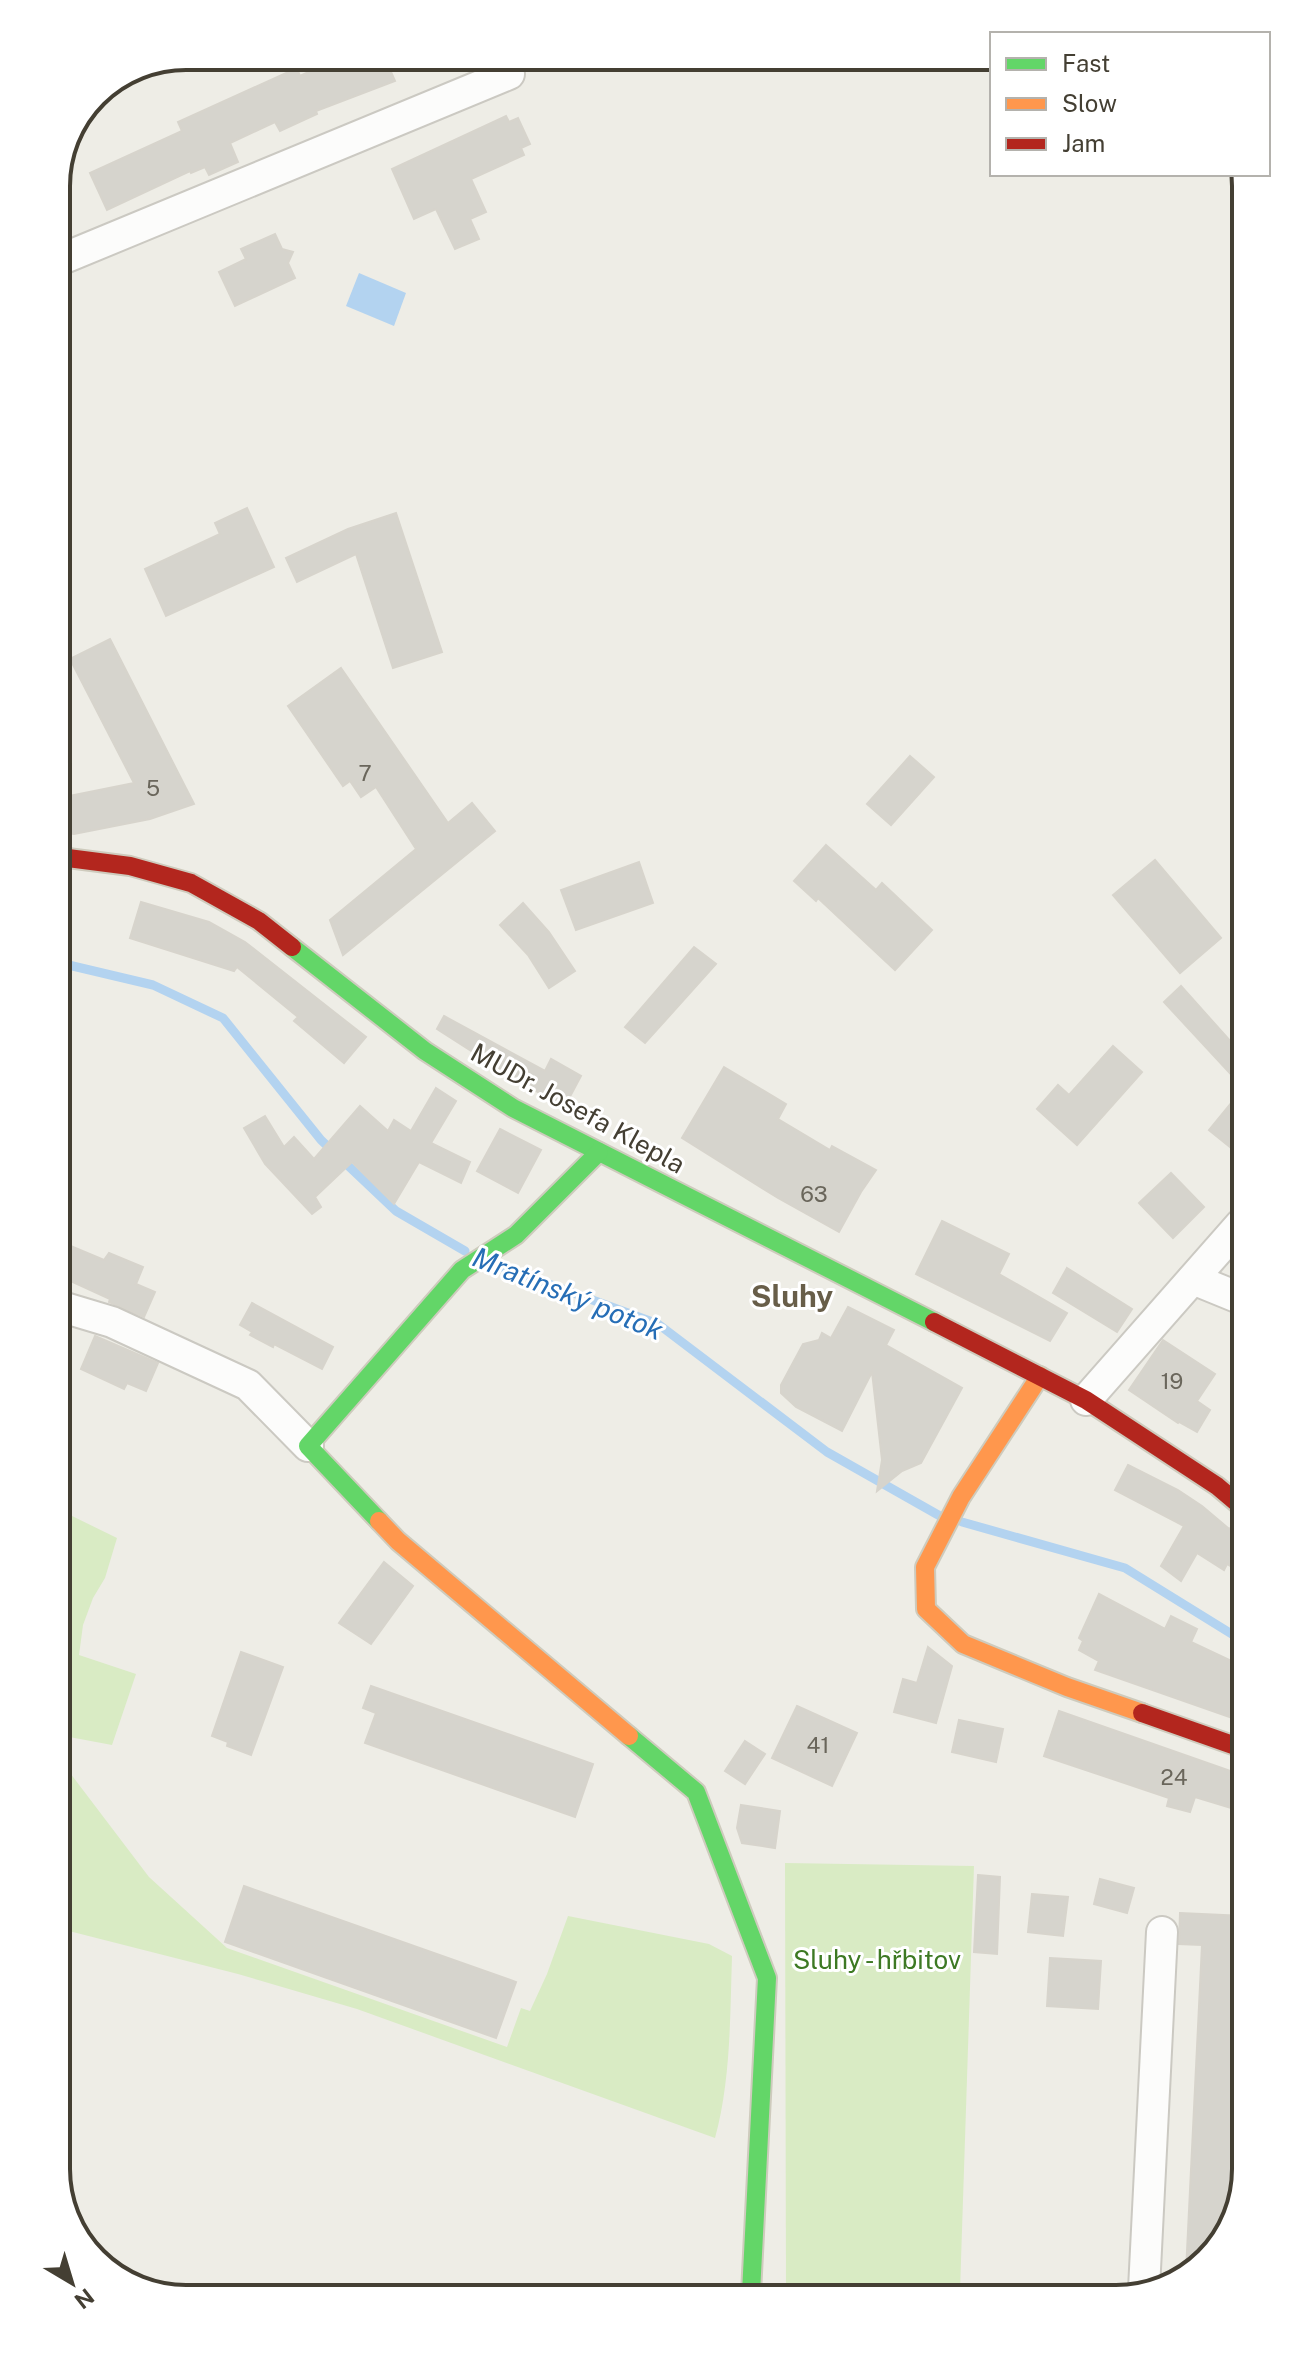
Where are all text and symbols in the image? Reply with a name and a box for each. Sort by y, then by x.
legend [990,32,1270,176]
text: Fast [1062,49,1110,77]
text: Slow [1062,89,1117,117]
text: Jam [1062,129,1105,157]
house number: 7 [358,760,372,786]
house number: 5 [146,775,160,801]
street label: MUDr. Josefa Klepla [466,1036,690,1180]
house number: 63 [800,1181,828,1207]
water label: Mratínský potok [468,1240,668,1346]
district label: Sluhy [751,1278,833,1314]
house number: 19 [1161,1368,1183,1394]
house number: 41 [807,1732,829,1758]
house number: 24 [1161,1764,1188,1790]
park label: Sluhy - hřbitov [793,1944,961,1975]
north arrow [32,2243,112,2323]
text: N [70,2283,99,2314]

